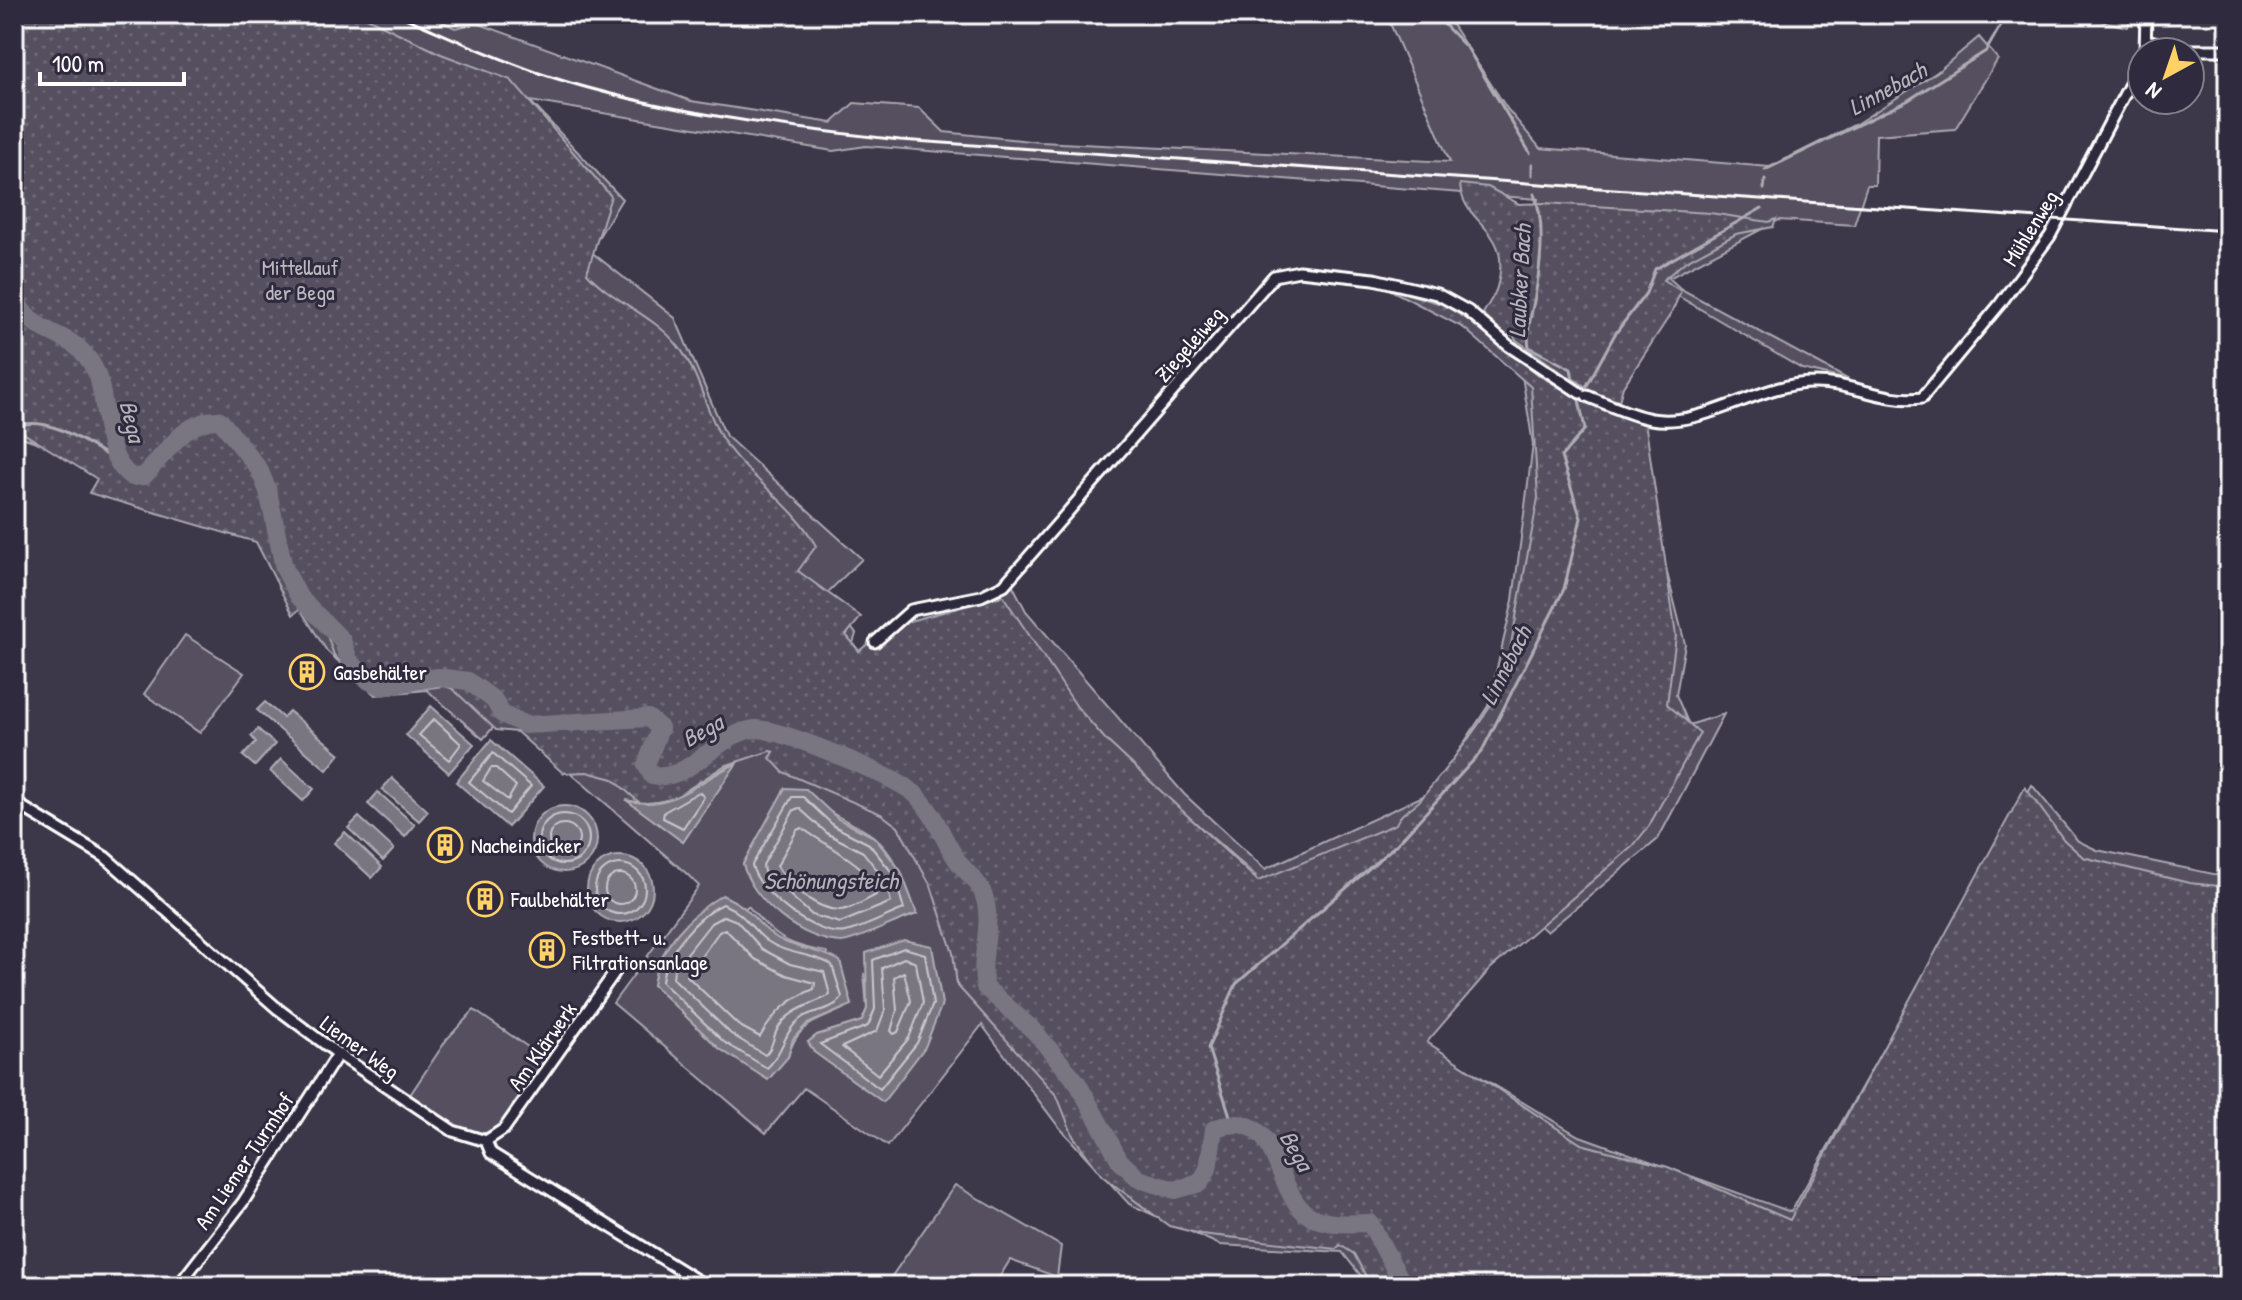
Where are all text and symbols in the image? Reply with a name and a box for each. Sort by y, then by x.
scale bar [40,36,184,86]
north arrow [2126,36,2206,116]
text: 100 m [52,47,104,79]
water label: Linnebach [1842,53,1933,122]
text: N [2139,76,2167,107]
street label: Mühlenweg [1995,184,2065,272]
water label: Laubker Bach [1500,222,1538,338]
park label: Mittellauf der Bega [262,252,338,307]
street label: Ziegeleiweg [1148,300,1230,388]
water label: Bega [111,397,154,448]
water label: Linnebach [1472,619,1539,710]
building icon: Gasbehälter [288,653,326,691]
place label: Gasbehälter [333,657,428,687]
water label: Bega [676,705,731,755]
building icon: Nacheindicker [426,826,464,864]
place label: Nacheindicker [471,830,582,860]
water label: Schönungsteich [764,864,900,897]
building icon: Faulbehälter [466,880,504,918]
place label: Faulbehälter [510,884,609,914]
place label: Festbett- u. Filtrationsanlage [572,922,708,977]
building icon: Festbett- u. Filtrationsanlage [528,931,566,969]
street label: Am Klärwerk [501,996,583,1096]
street label: Liemer Weg [314,1008,406,1086]
street label: Am Liemer Turmhof [187,1087,301,1235]
water label: Bega [1272,1124,1323,1179]

